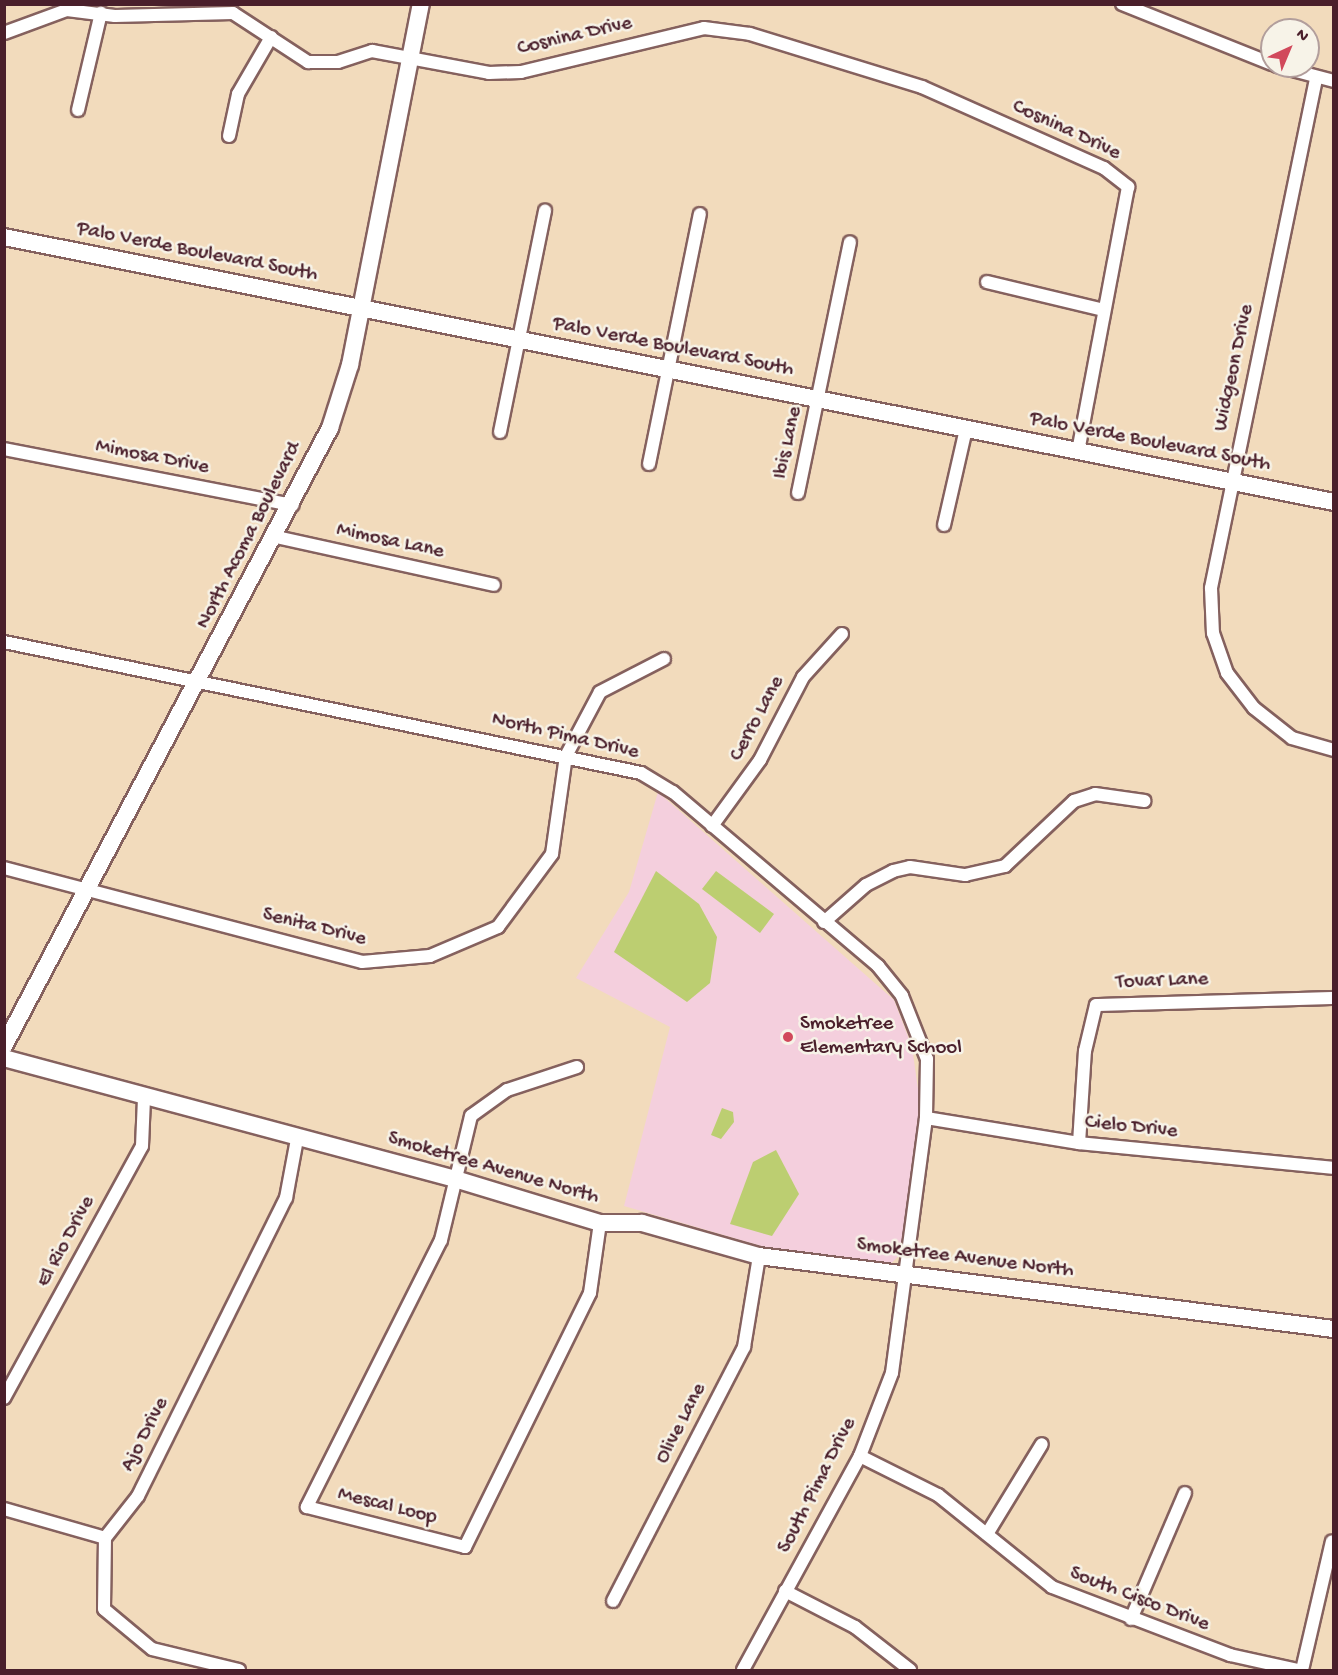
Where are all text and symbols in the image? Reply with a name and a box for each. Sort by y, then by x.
street label: Cosnina Drive [515,12,635,62]
north arrow [1260,18,1320,78]
text: N [1291,26,1312,47]
street label: Cosnina Drive [1008,95,1124,167]
street label: Palo Verde Boulevard South [74,217,320,289]
street label: Widgeon Drive [1209,302,1261,434]
street label: Palo Verde Boulevard South [550,312,796,384]
street label: Ibis Lane [769,404,809,482]
street label: Palo Verde Boulevard South [1027,407,1273,479]
street label: Mimosa Drive [93,435,211,481]
street label: North Acoma Boulevard [192,438,308,634]
street label: Mimosa Lane [334,518,446,566]
street label: Cerro Lane [725,672,791,766]
street label: North Pima Drive [489,708,641,766]
street label: Senita Drive [259,903,369,953]
street label: Tovar Lane [1115,968,1209,996]
place label: Smoketree Elementary School [800,1012,962,1062]
marker: Smoketree Elementary School [781,1030,795,1044]
street label: Cielo Drive [1083,1111,1179,1145]
street label: Smoketree Avenue North [385,1127,601,1211]
street label: El Rio Drive [32,1192,102,1292]
street label: Smoketree Avenue North [855,1233,1075,1285]
street label: Olive Lane [651,1379,713,1469]
street label: Ajo Drive [117,1394,175,1476]
street label: South Pima Drive [773,1414,863,1558]
street label: Mescal Loop [335,1483,439,1531]
street label: South Cisco Drive [1066,1562,1212,1638]

